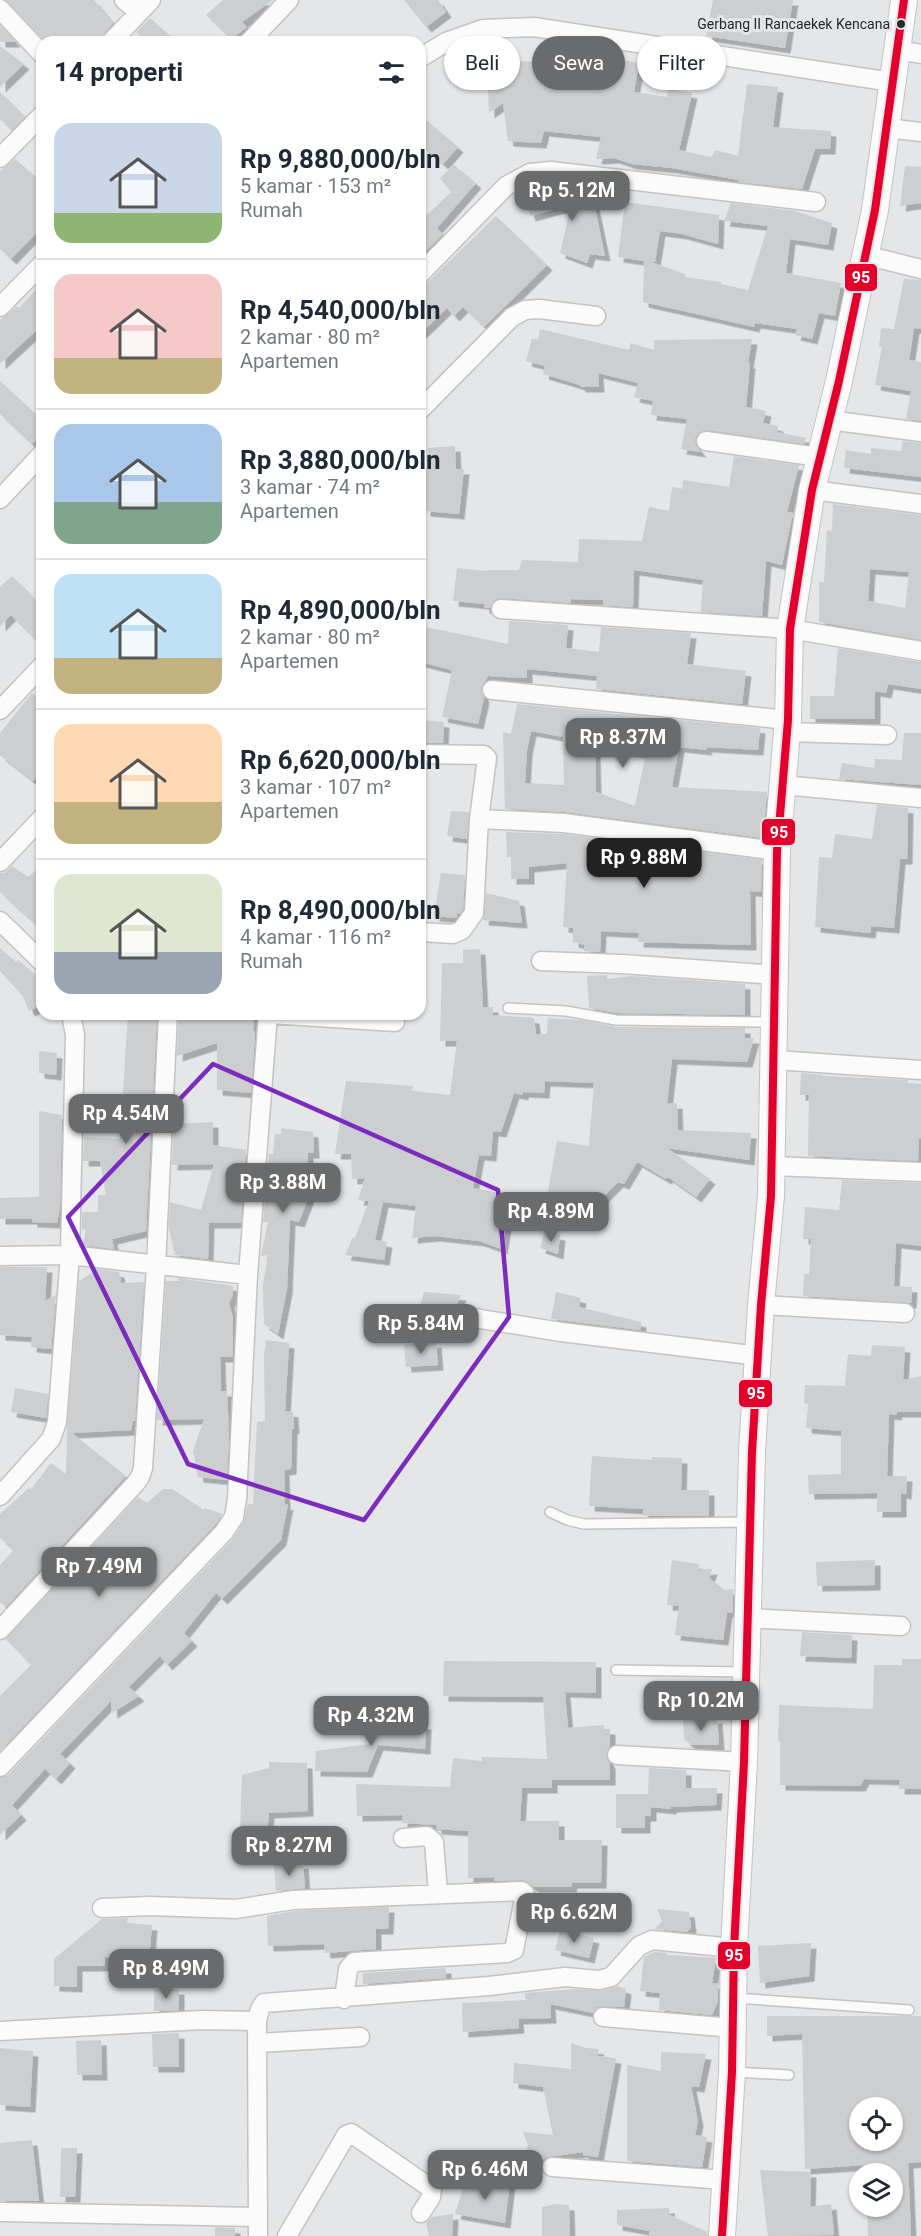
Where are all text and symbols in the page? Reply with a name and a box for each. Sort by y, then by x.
place label: Gerbang II Rancaekek Kencana [697,16,890,32]
marker: Gerbang II Rancaekek Kencana [895,18,907,30]
chip: Beli [444,36,520,90]
chip: Sewa [532,36,625,90]
chip: Filter [637,36,726,90]
icon: filters [375,56,408,89]
text: 14 properti [54,57,183,87]
text: Rp 9,880,000/bln [240,144,441,174]
icon: home [102,147,174,219]
pin: Rp 5.12M [510,171,634,222]
text: 5 kamar · 153 m² [240,174,391,198]
text: Rp 5.12M [529,178,615,202]
text: Rumah [240,198,303,222]
line badge: 95 [844,263,878,292]
text: 95 [852,268,870,287]
text: Rp 4,540,000/bln [240,295,441,325]
icon: home [102,298,174,370]
text: 2 kamar · 80 m² [240,325,380,349]
text: Apartemen [240,349,339,373]
text: Rp 3,880,000/bln [240,445,441,475]
icon: home [102,448,174,520]
text: 3 kamar · 74 m² [240,475,380,499]
text: Apartemen [240,499,339,523]
text: Rp 4,890,000/bln [240,595,441,625]
icon: home [102,598,174,670]
text: 2 kamar · 80 m² [240,625,380,649]
text: Apartemen [240,649,339,673]
pin: Rp 8.37M [561,718,685,769]
text: Rp 8.37M [580,725,666,749]
text: Rp 6,620,000/bln [240,745,441,775]
icon: home [102,748,174,820]
text: 3 kamar · 107 m² [240,775,391,799]
text: Apartemen [240,799,339,823]
line badge: 95 [761,818,796,846]
text: 95 [770,823,788,842]
pin: Rp 9.88M [582,838,706,889]
text: Rp 9.88M [601,845,687,869]
text: Rp 8,490,000/bln [240,895,441,925]
icon: home [102,898,174,970]
text: 4 kamar · 116 m² [240,925,391,949]
text: Rumah [240,949,303,973]
pin: Rp 4.54M [64,1094,188,1145]
text: Rp 4.54M [83,1101,169,1125]
pin: Rp 3.88M [221,1163,345,1214]
text: Rp 3.88M [240,1170,326,1194]
pin: Rp 4.89M [489,1192,613,1243]
text: Rp 4.89M [508,1199,594,1223]
pin: Rp 5.84M [359,1304,483,1355]
text: Rp 5.84M [378,1311,464,1335]
line badge: 95 [738,1379,773,1408]
text: 95 [747,1384,765,1403]
pin: Rp 7.49M [37,1547,161,1598]
text: Rp 7.49M [56,1554,142,1578]
pin: Rp 10.2M [639,1681,763,1732]
text: Rp 10.2M [658,1688,744,1712]
pin: Rp 4.32M [309,1696,433,1747]
text: Rp 4.32M [328,1703,414,1727]
pin: Rp 8.27M [227,1826,351,1877]
text: Rp 8.27M [246,1833,332,1857]
pin: Rp 6.62M [512,1893,636,1944]
text: Rp 6.62M [531,1900,617,1924]
line badge: 95 [717,1941,751,1970]
text: 95 [725,1946,743,1965]
pin: Rp 8.49M [104,1949,228,2000]
text: Rp 8.49M [123,1956,209,1980]
map controls [849,2097,903,2217]
button: locate [849,2097,903,2151]
pin: Rp 6.46M [423,2150,547,2201]
text: Rp 6.46M [442,2157,528,2181]
button: layers [849,2163,903,2217]

